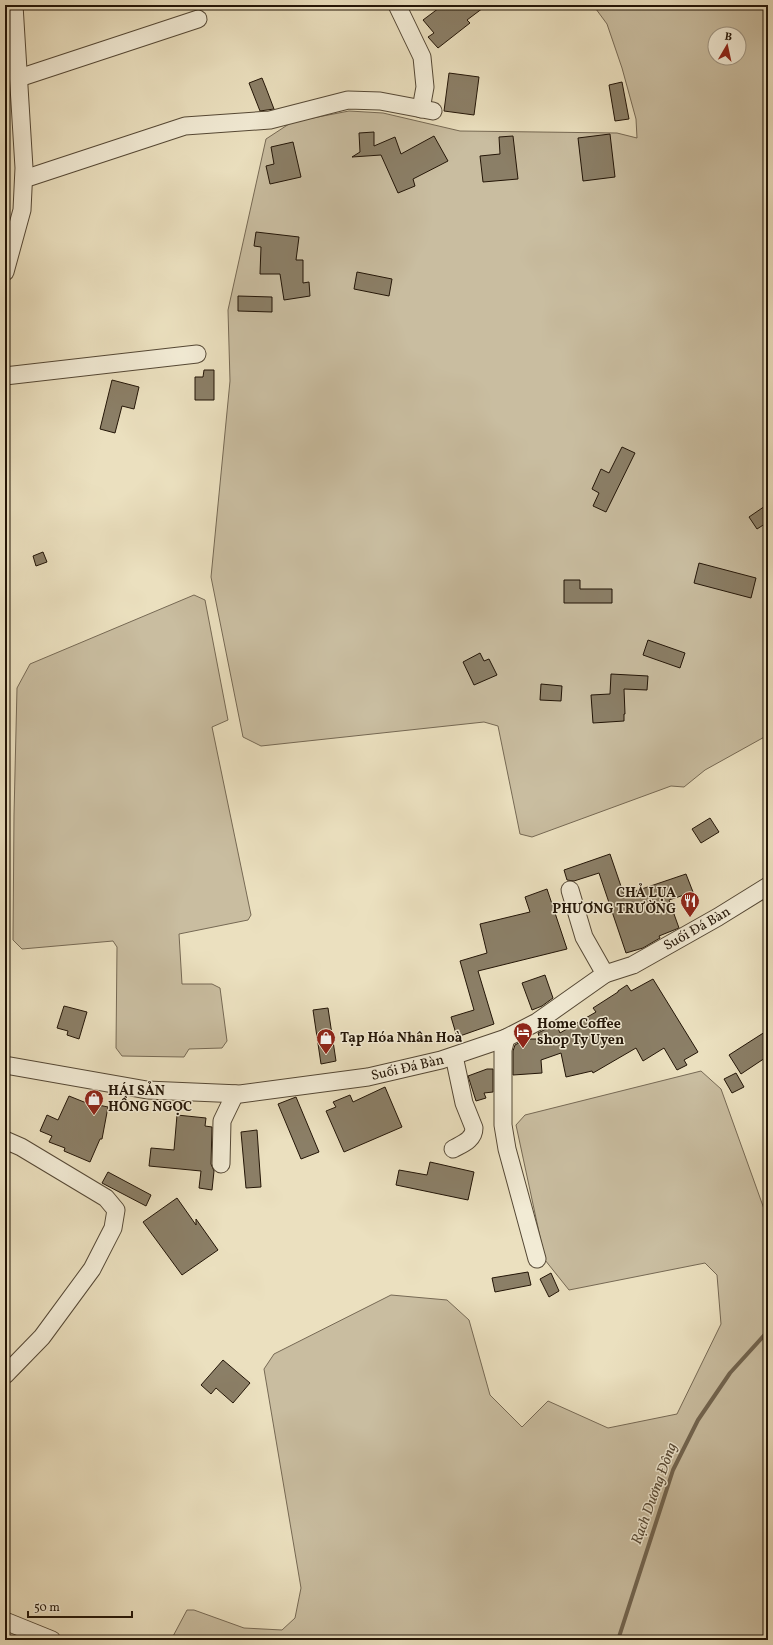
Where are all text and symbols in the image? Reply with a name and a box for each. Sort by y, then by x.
north arrow [707,26,747,66]
text: B [724,30,733,46]
place label: CHẢ LỤA PHƯƠNG TRƯỜNG [552,883,676,919]
restaurant icon: CHẢ LỤA PHƯƠNG TRƯỜNG [679,890,701,918]
street label: Suối Đá Bàn [660,902,734,955]
place label: Home Coffee shop Ty Uyen [537,1015,624,1050]
hotel icon: Home Coffee shop Ty Uyen [512,1021,534,1049]
shop icon: Tạp Hóa Nhân Hoà [315,1027,337,1055]
place label: Tạp Hóa Nhân Hoà [340,1029,463,1048]
street label: Suối Đá Bàn [369,1050,446,1085]
place label: HÁI SẢN HỒNG NGỌC [108,1081,192,1117]
shop icon: HÁI SẢN HỒNG NGỌC [83,1088,105,1116]
water label: Rạch Dương Đông [627,1440,683,1548]
scale bar [28,1593,132,1619]
text: 50 m [34,1600,60,1616]

